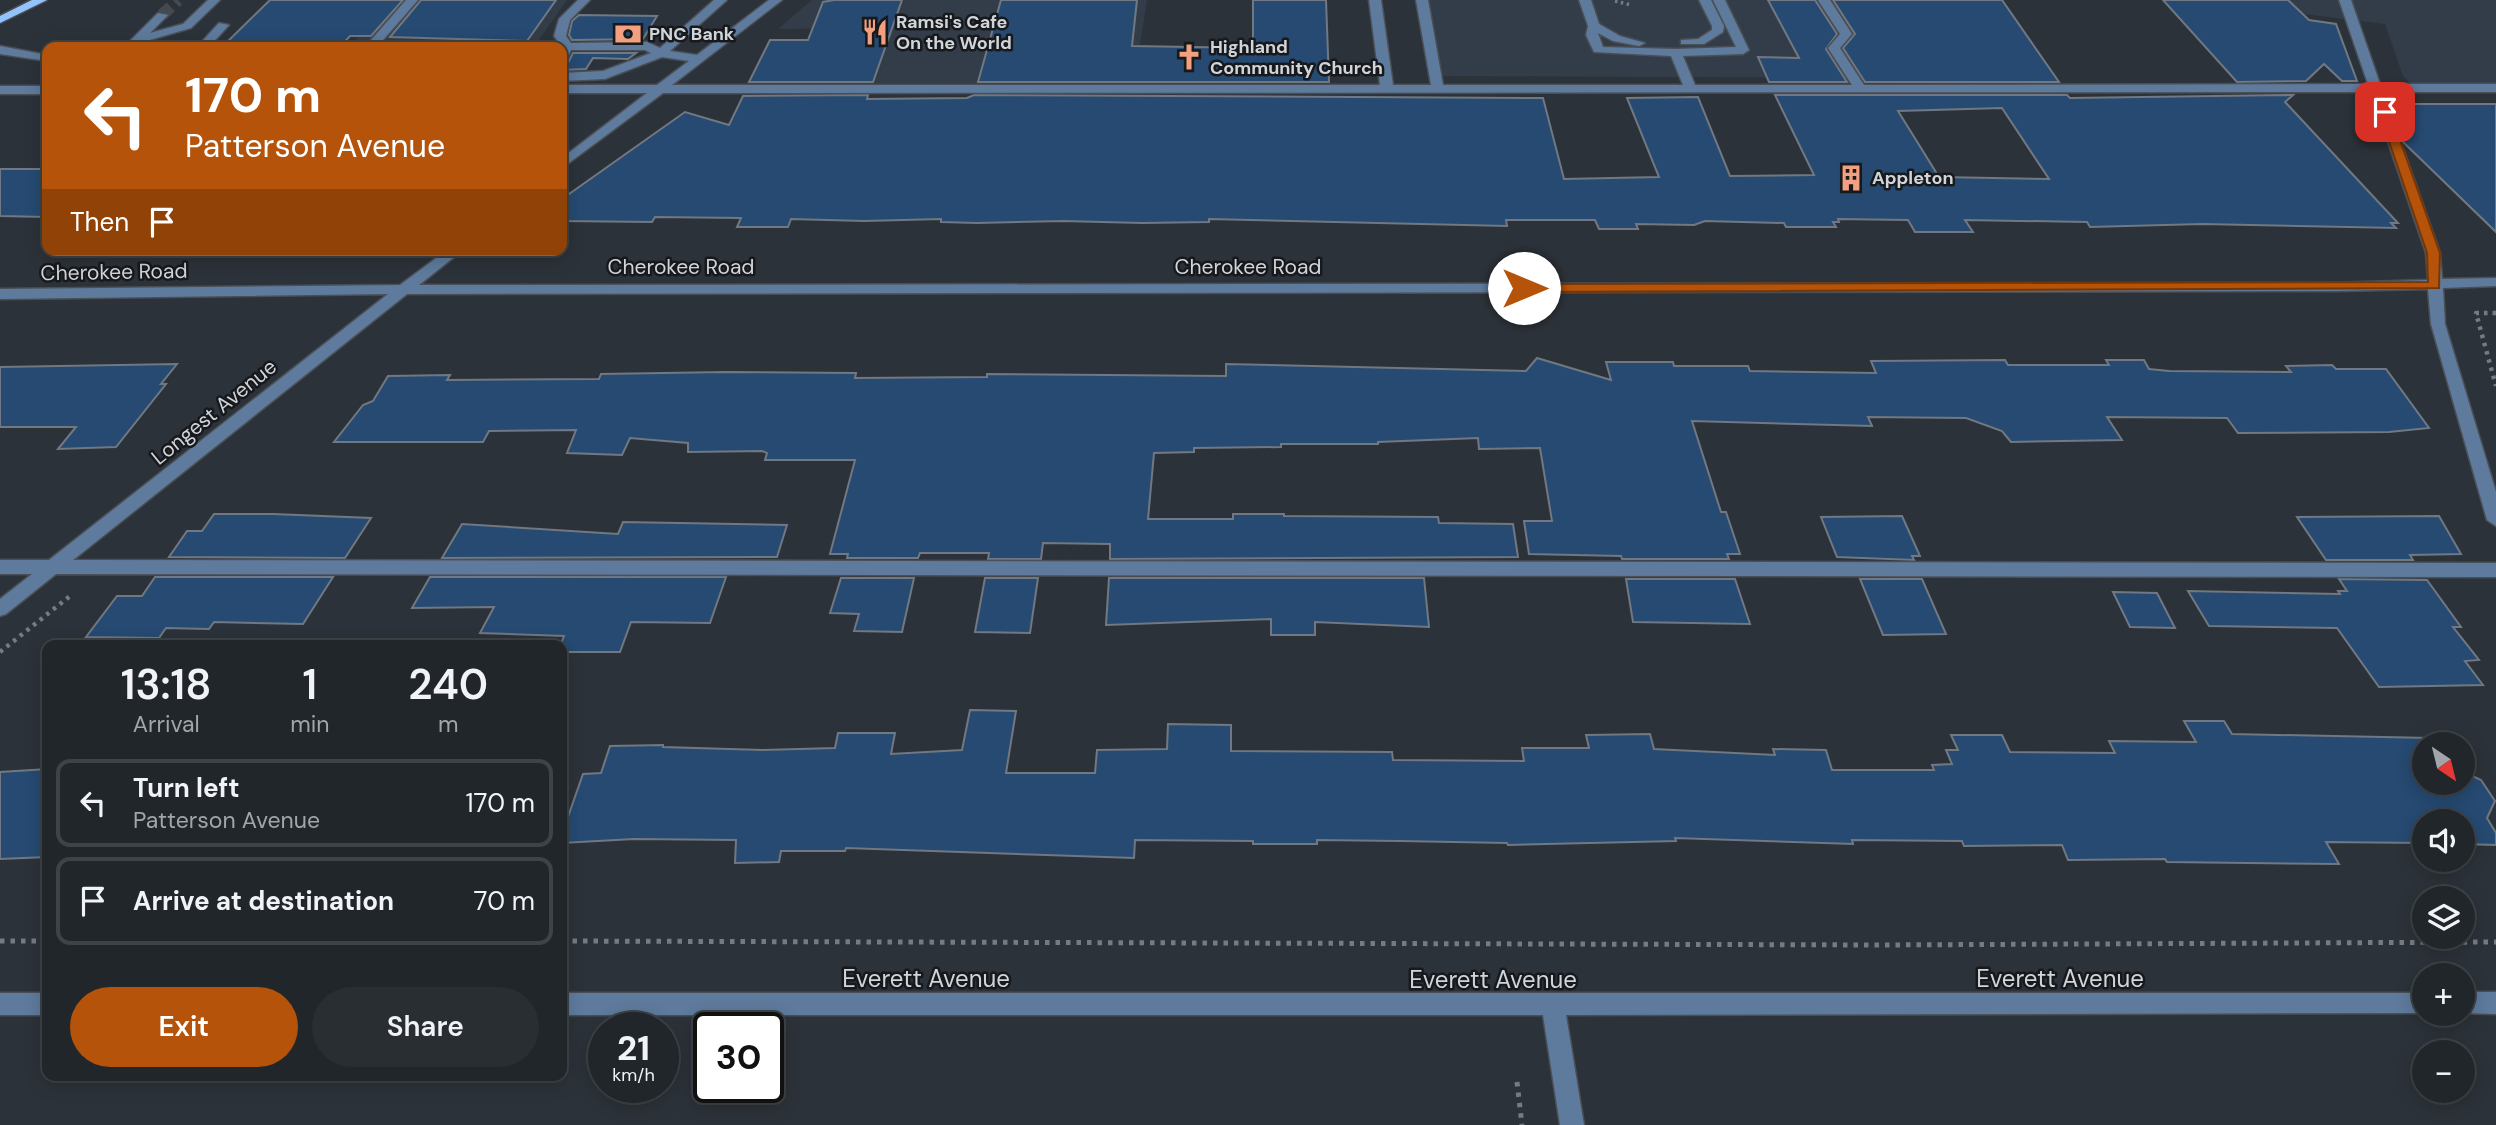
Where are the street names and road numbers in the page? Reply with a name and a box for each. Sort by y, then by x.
street label: Cherokee Road [607,253,755,281]
street label: Cherokee Road [1174,253,1322,281]
street label: Cherokee Road [40,257,188,287]
street label: Longest Avenue [145,353,283,471]
street label: Everett Avenue [842,963,1010,994]
street label: Everett Avenue [1976,963,2144,994]
street label: Everett Avenue [1409,964,1577,995]

